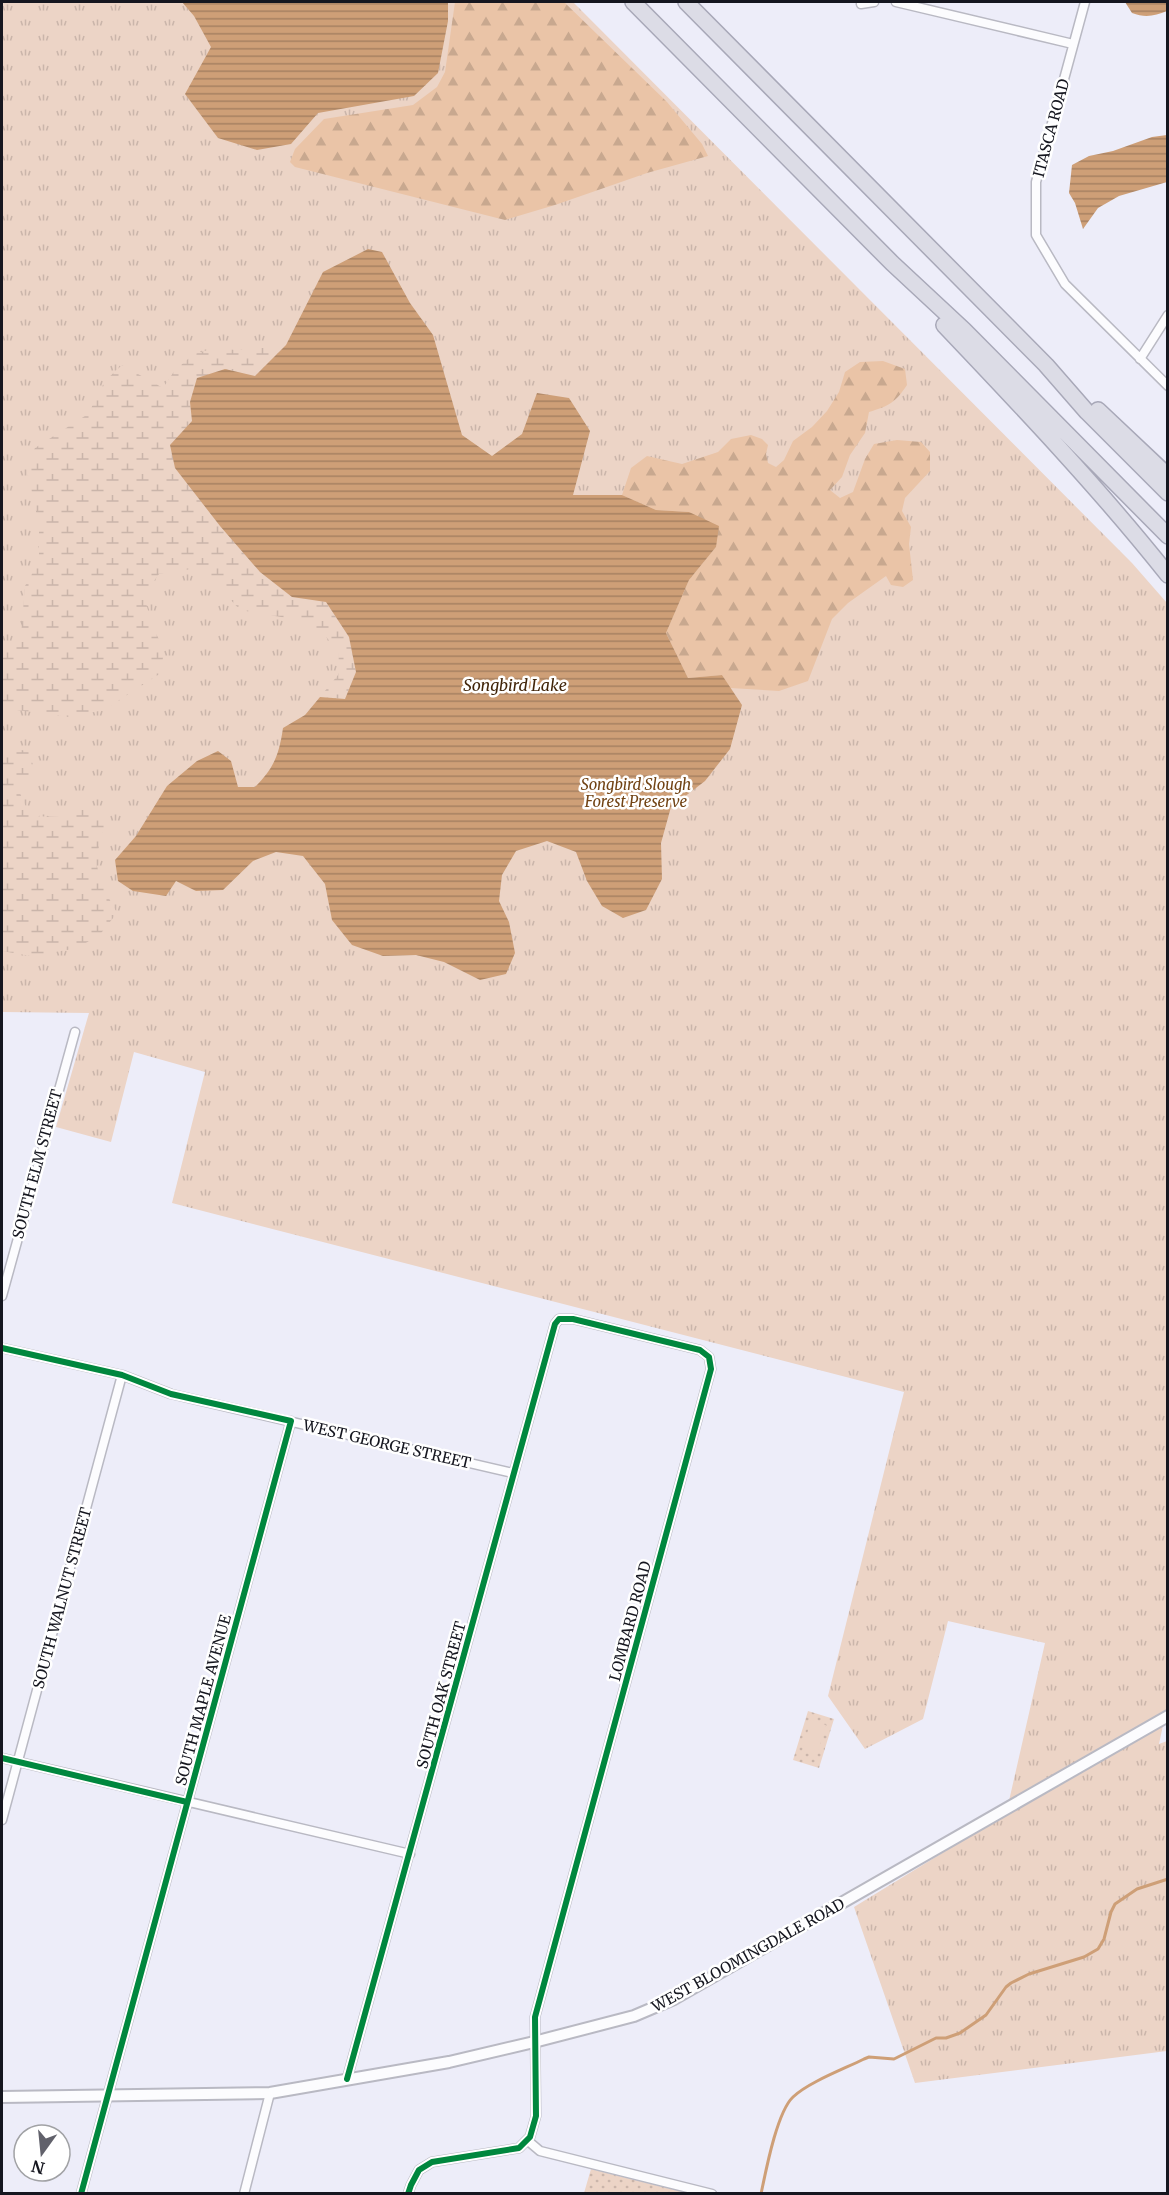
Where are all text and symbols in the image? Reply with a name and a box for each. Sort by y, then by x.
street label: ITASCA ROAD [1029,77,1073,179]
water label: Songbird Lake [463,675,567,695]
park label: Songbird Slough Forest Preserve [581,775,691,811]
street label: SOUTH ELM STREET [8,1087,66,1241]
street label: WEST GEORGE STREET [300,1415,473,1473]
street label: SOUTH WALNUT STREET [29,1505,96,1691]
street label: LOMBARD ROAD [605,1559,655,1683]
street label: SOUTH MAPLE AVENUE [171,1612,235,1788]
street label: SOUTH OAK STREET [412,1619,470,1771]
street label: WEST BLOOMINGDALE ROAD [647,1894,848,2017]
north arrow [12,2123,72,2183]
text: N [29,2156,47,2179]

